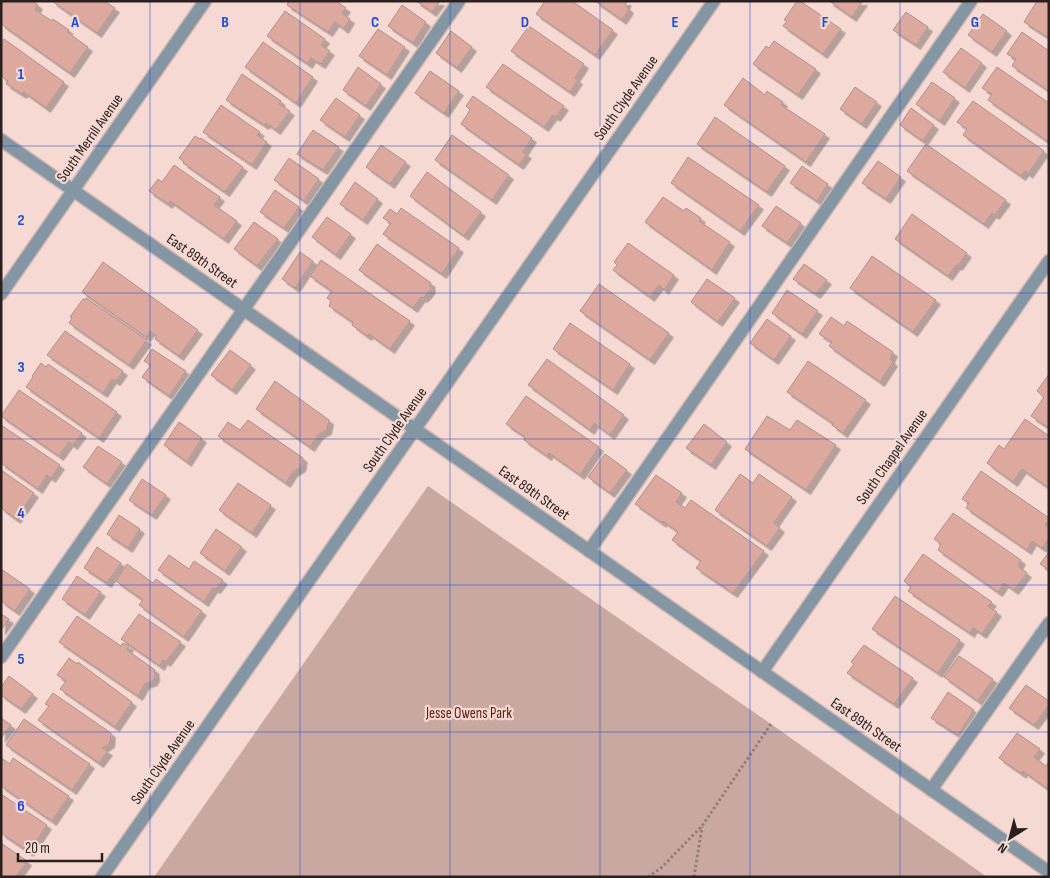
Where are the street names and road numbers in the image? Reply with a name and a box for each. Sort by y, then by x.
street label: South Clyde Avenue [590,52,662,144]
street label: South Merrill Avenue [53,90,127,186]
street label: East 89th Street [163,230,242,293]
street label: South Clyde Avenue [359,384,431,476]
street label: South Chappel Avenue [852,406,932,508]
street label: East 89th Street [495,462,574,525]
street label: East 89th Street [827,694,906,757]
street label: South Clyde Avenue [127,716,199,808]

